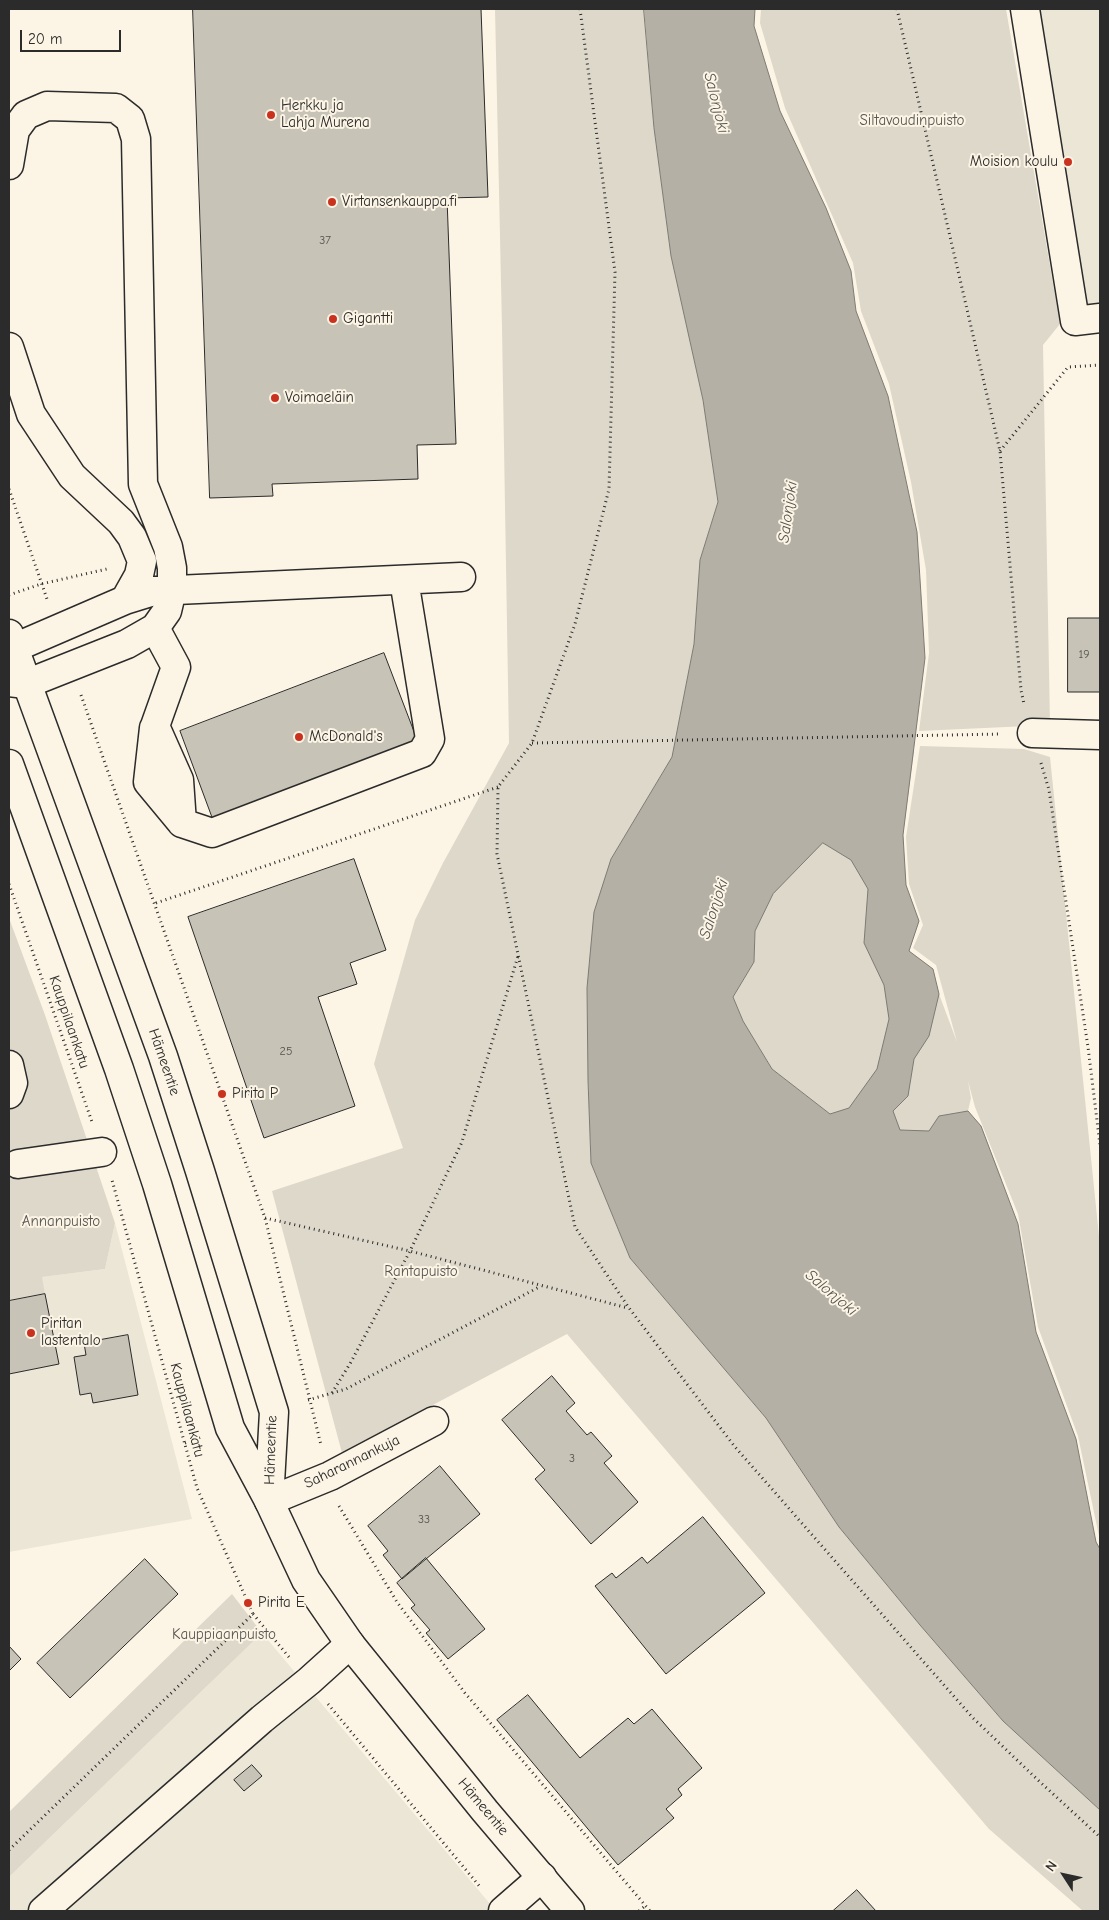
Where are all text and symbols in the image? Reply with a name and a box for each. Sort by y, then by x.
scale bar [22,20,124,52]
text: 20 m [28,30,62,48]
water label: Salonjoki [699,71,733,135]
place label: Herkku ja Lahja Murena [281,97,370,132]
marker: Herkku ja Lahja Murena [265,109,277,121]
park label: Siltavoudinpuisto [860,112,964,130]
place label: Moision koulu [970,153,1058,171]
marker: Moision koulu [1062,156,1074,168]
place label: Virtansenkauppa.fi [342,193,457,211]
marker: Virtansenkauppa.fi [326,196,338,208]
house number: 37 [319,234,331,248]
place label: Gigantti [343,310,393,328]
marker: Gigantti [327,313,339,325]
place label: Voimaeläin [285,389,354,407]
marker: Voimaeläin [269,392,281,404]
water label: Salonjoki [774,480,802,544]
house number: 19 [1078,648,1090,662]
place label: McDonald's [309,728,383,746]
marker: McDonald's [293,731,305,743]
water label: Salonjoki [695,877,733,941]
street label: Kauppilaankatu [45,973,93,1071]
street label: Hämeentie [144,1026,184,1098]
house number: 25 [280,1045,292,1059]
place label: Pirita P [232,1085,278,1103]
marker: Pirita P [216,1088,228,1100]
park label: Annanpuisto [22,1213,100,1231]
park label: Rantapuisto [384,1263,458,1281]
water label: Salonjoki [801,1266,861,1320]
place label: Piritan lastentalo [41,1315,101,1350]
marker: Piritan lastentalo [25,1327,37,1339]
street label: Kauppilaankatu [166,1361,208,1459]
street label: Hämeentie [261,1415,281,1485]
street label: Saharannankuja [301,1431,403,1493]
house number: 3 [569,1452,575,1466]
house number: 33 [418,1513,430,1527]
place label: Pirita E [258,1594,305,1612]
marker: Pirita E [242,1597,254,1609]
park label: Kauppiaanpuisto [172,1626,276,1644]
street label: Hämeentie [454,1775,512,1839]
north arrow [1039,1850,1089,1900]
text: N [1042,1857,1061,1875]

